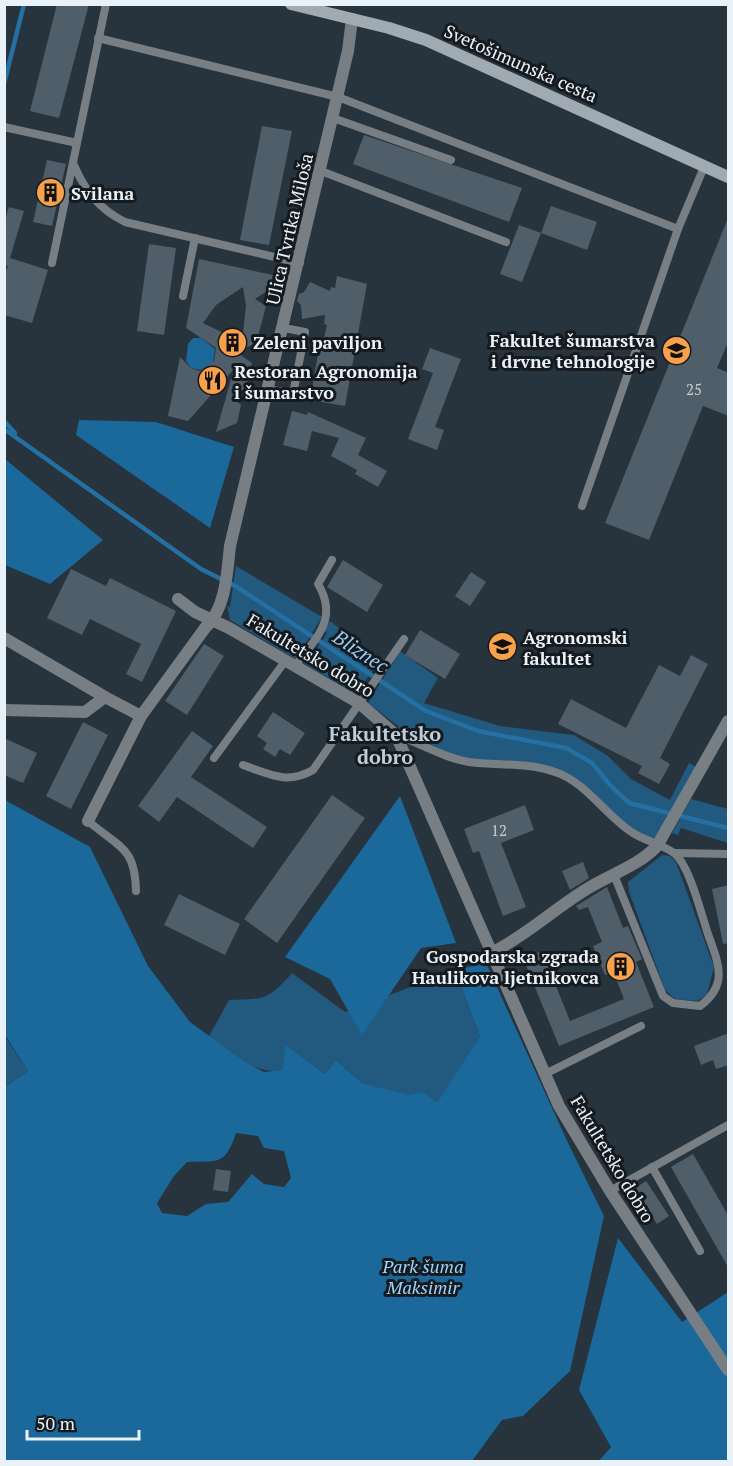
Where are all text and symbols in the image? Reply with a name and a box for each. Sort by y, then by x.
street label: Svetošimunska cesta [441,18,601,108]
street label: Ulica Tvrtka Miloša [260,151,318,307]
building icon: Svilana [34,177,66,209]
place label: Svilana [71,181,134,205]
building icon: Zeleni paviljon [216,326,248,358]
place label: Fakultet šumarstva i drvne tehnologije [489,328,655,373]
place label: Zeleni paviljon [253,330,383,354]
school or university icon: Fakultet šumarstva i drvne tehnologije [660,334,692,366]
place label: Restoran Agronomija i šumarstvo [234,359,418,404]
restaurant icon: Restoran Agronomija i šumarstvo [197,365,229,397]
house number: 25 [686,379,702,399]
street label: Fakultetsko dobro [243,608,379,702]
water label: Bliznec [327,623,394,679]
place label: Agronomski fakultet [523,625,628,670]
school or university icon: Agronomski fakultet [486,631,518,663]
district label: Fakultetsko dobro [329,720,441,770]
house number: 12 [491,820,507,840]
place label: Gospodarska zgrada Haulikova ljetnikovca [412,944,599,989]
building icon: Gospodarska zgrada Haulikova ljetnikovca [604,950,636,982]
street label: Fakultetsko dobro [566,1091,660,1227]
park label: Park šuma Maksimir [381,1254,464,1299]
scale bar [27,1403,140,1441]
text: 50 m [36,1411,76,1435]

